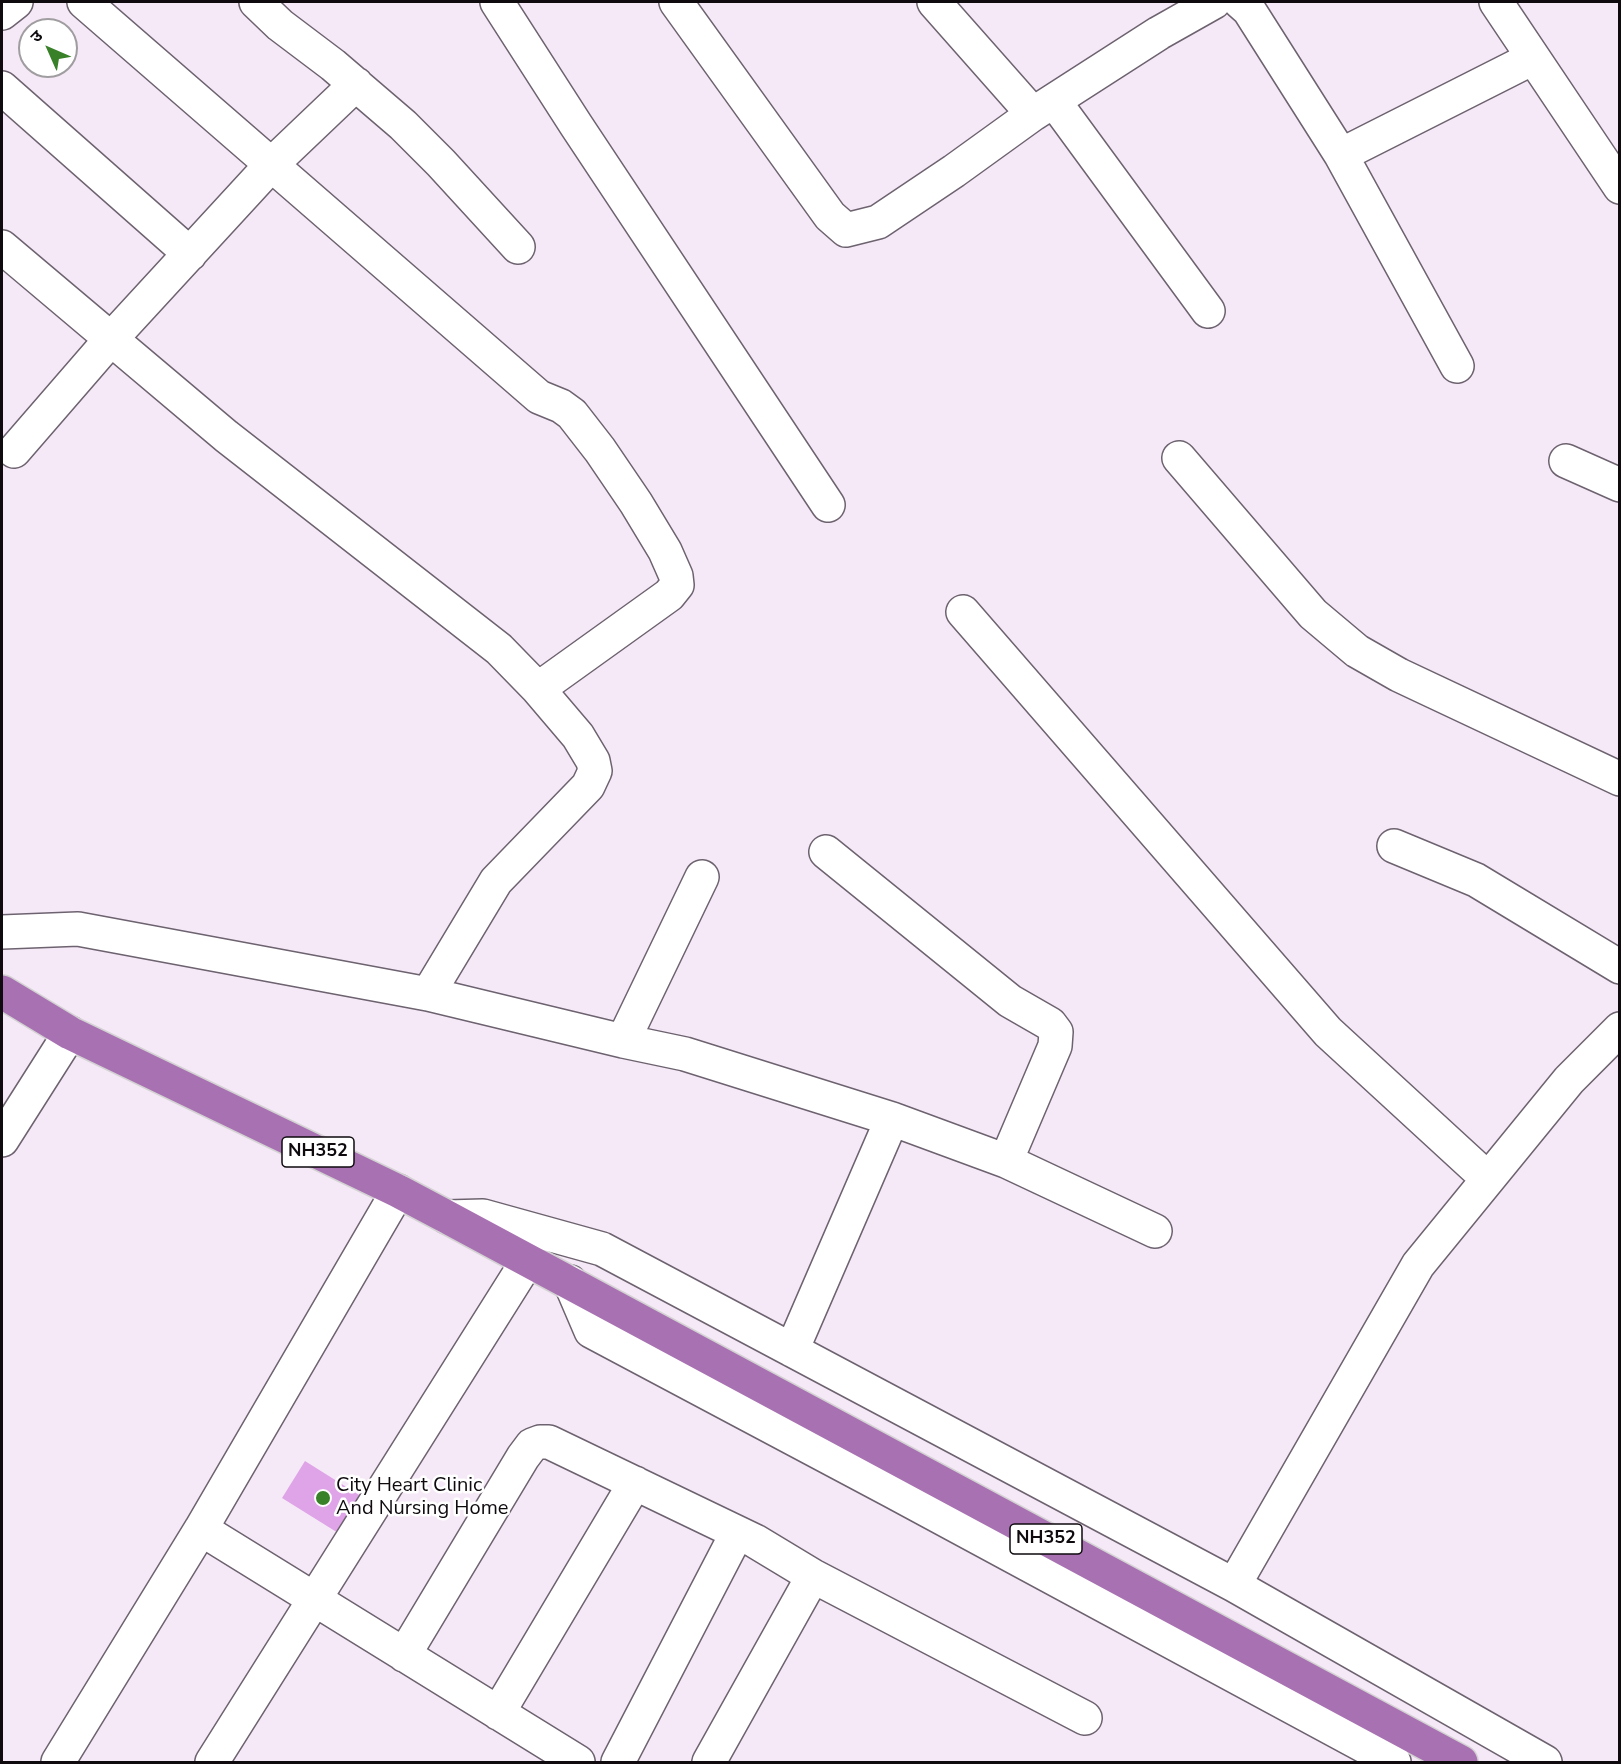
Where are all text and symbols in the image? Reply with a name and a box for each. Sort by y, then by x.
north arrow [18,18,78,78]
text: उ [26,26,48,48]
road number: NH352 [282,1137,354,1167]
place label: City Heart Clinic And Nursing Home [336,1474,508,1521]
marker: City Heart Clinic And Nursing Home [314,1489,332,1507]
road number: NH352 [1010,1524,1082,1554]

